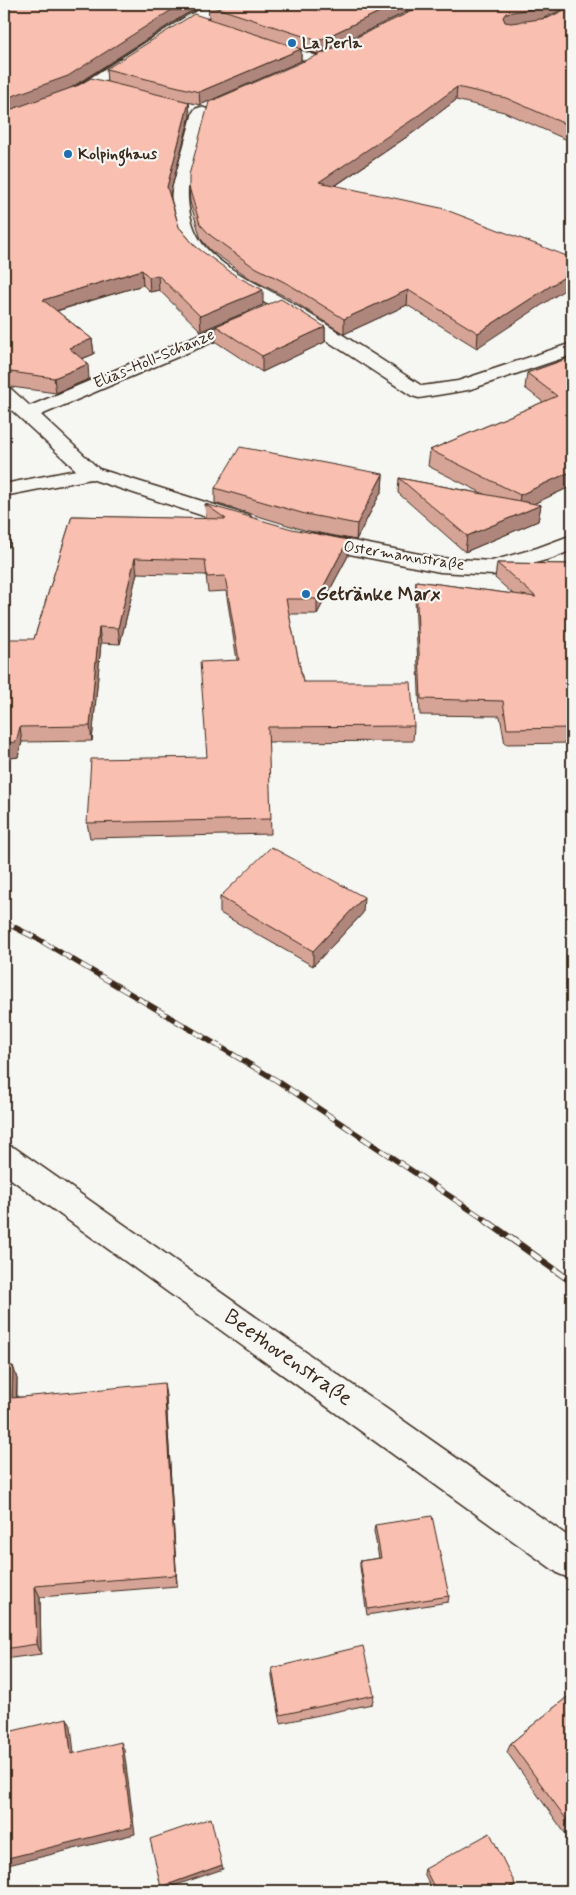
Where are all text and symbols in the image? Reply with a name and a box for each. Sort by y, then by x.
place label: La Perla [302,33,362,54]
marker: La Perla [286,37,298,49]
place label: Kolpinghaus [78,144,158,167]
marker: Kolpinghaus [62,148,74,160]
street label: Elias-Holl-Schanze [90,324,218,394]
street label: Ostermannstraße [342,536,466,576]
place label: Getränke Marx [316,582,441,607]
marker: Getränke Marx [300,588,312,600]
street label: Beethovenstraße [218,1303,358,1413]

